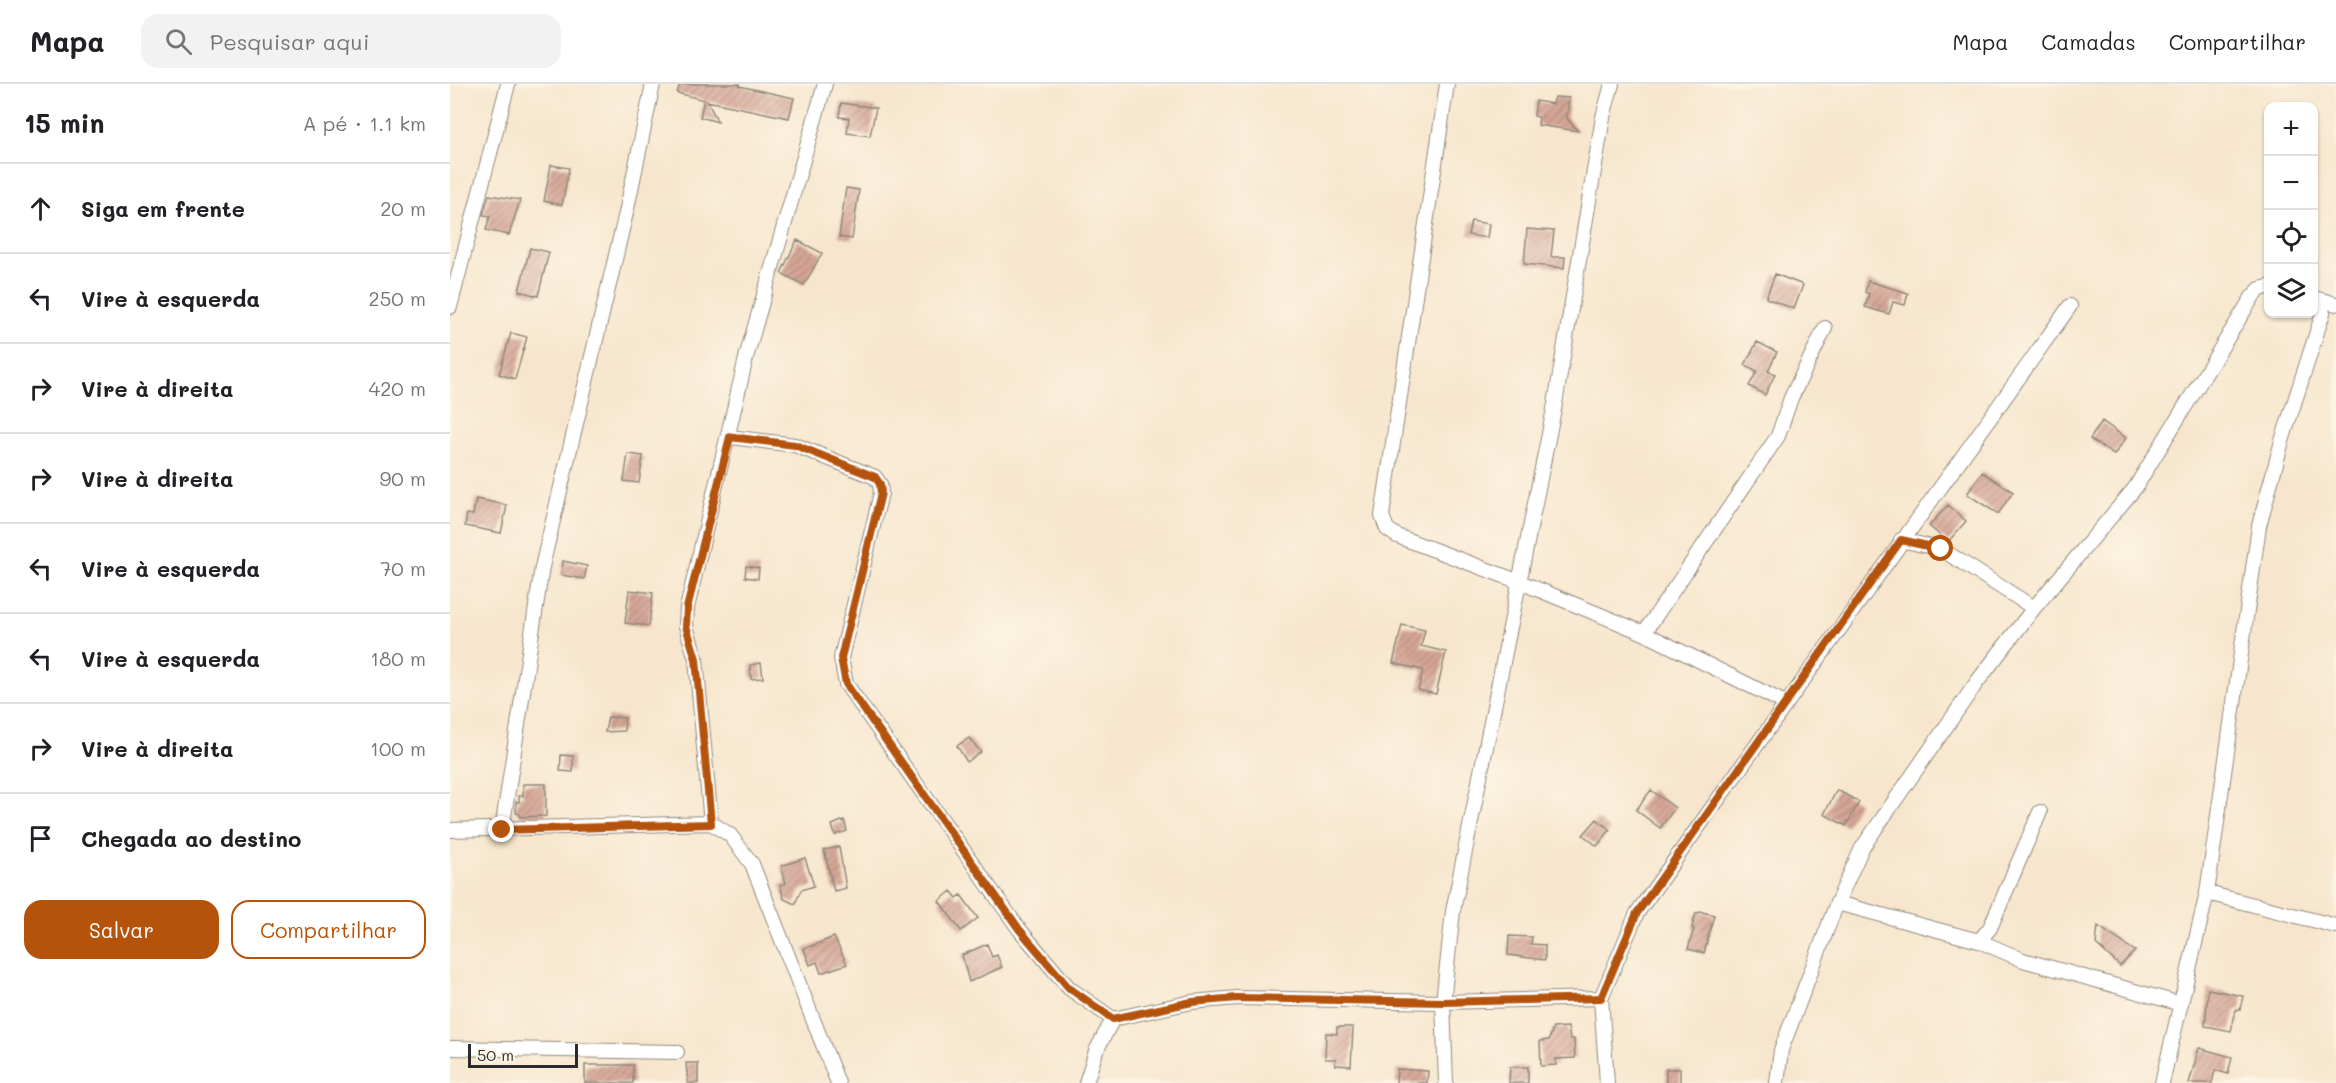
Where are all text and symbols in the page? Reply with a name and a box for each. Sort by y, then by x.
search box [141,14,561,68]
text: Mapa [30,23,105,59]
icon: search [162,25,195,58]
text: Pesquisar aqui [210,27,369,56]
text: Mapa [1952,28,2008,55]
text: Camadas [2041,28,2136,55]
text: Compartilhar [2169,28,2306,55]
map controls [2264,102,2318,318]
button: + [2264,102,2318,156]
text: 15 min [24,106,104,140]
text: A pé · 1.1 km [303,110,426,136]
button: − [2264,156,2318,210]
icon: ahead [24,192,57,225]
text: Siga em frente [81,194,245,223]
text: 20 m [380,195,426,221]
button: locate [2264,210,2318,264]
button: layers [2264,264,2318,318]
icon: left [24,282,57,315]
text: Vire à esquerda [81,284,260,313]
text: 250 m [369,285,426,311]
icon: right [24,372,57,405]
text: Vire à direita [81,374,234,403]
text: 420 m [368,375,426,401]
icon: right [24,462,57,495]
text: Vire à direita [81,464,234,493]
text: 90 m [380,465,426,491]
route start [1927,535,1953,561]
icon: left [24,552,57,585]
text: Vire à esquerda [81,554,260,583]
text: 70 m [380,555,426,581]
icon: left [24,642,57,675]
text: Vire à esquerda [81,644,260,673]
text: 180 m [370,645,426,671]
icon: right [24,732,57,765]
text: Vire à direita [81,734,234,763]
text: 100 m [370,735,426,761]
route end [488,816,514,842]
icon: arrive [24,822,57,855]
text: Chegada ao destino [81,824,301,853]
button: Salvar [24,900,219,959]
button: Compartilhar [231,900,426,959]
scale bar [468,1041,578,1068]
text: 50 m [477,1044,514,1065]

